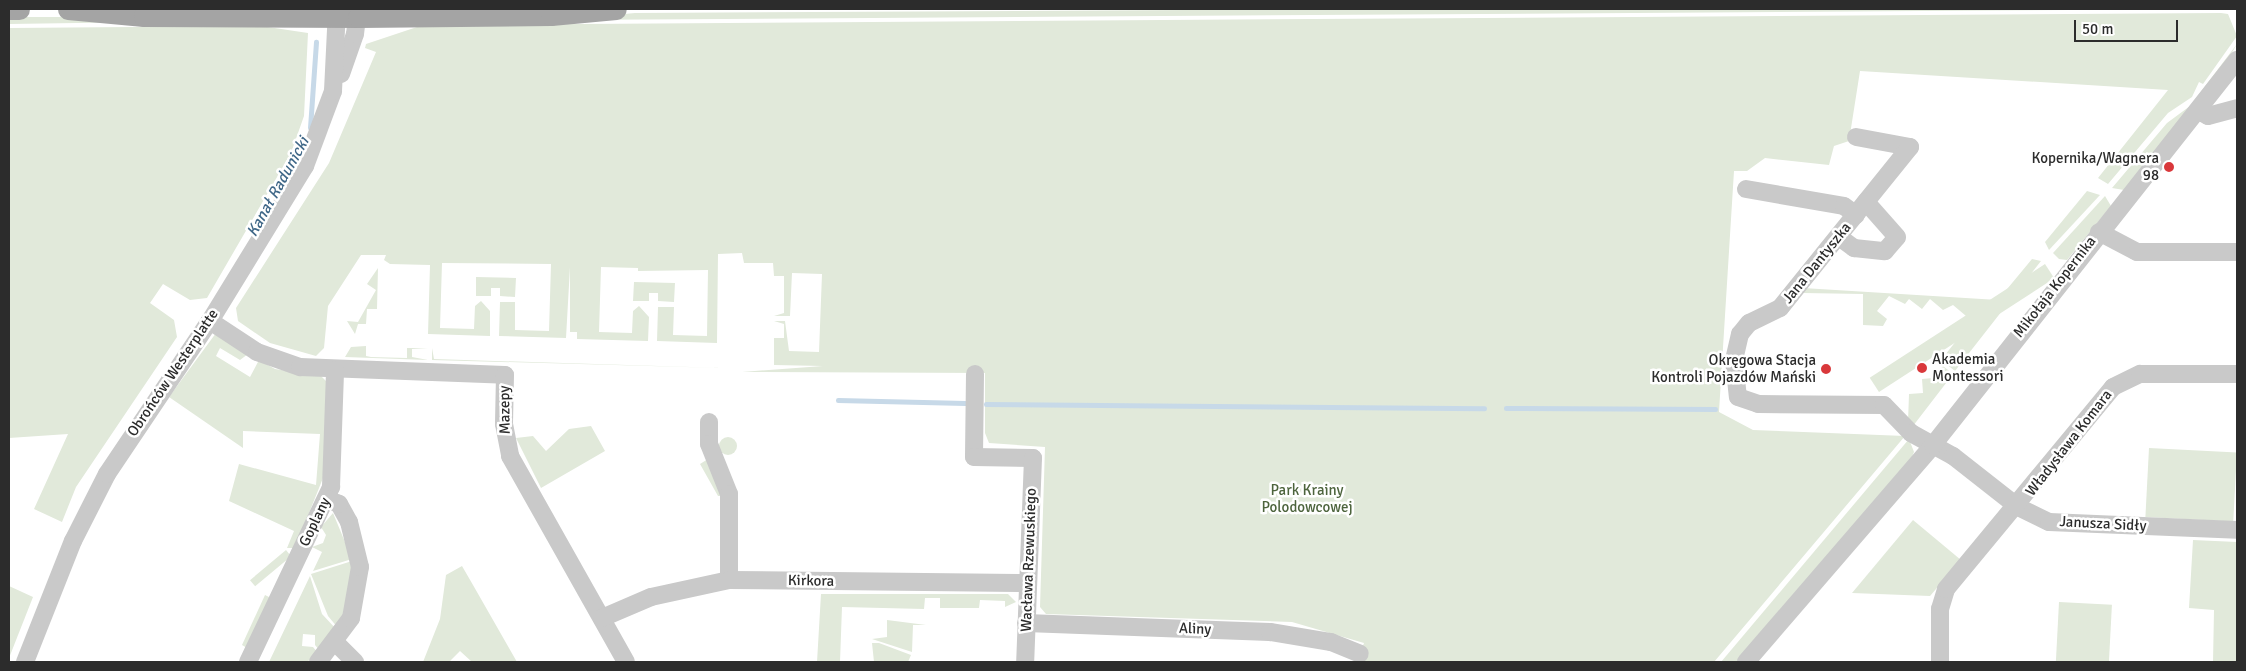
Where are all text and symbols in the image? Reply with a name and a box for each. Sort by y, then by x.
scale bar [2076,10,2180,42]
text: 50 m [2082,20,2113,38]
water label: Kanał Radunicki [243,134,313,240]
place label: Kopernika/Wagnera 98 [2031,149,2159,184]
marker: Kopernika/Wagnera 98 [2163,161,2175,173]
street label: Jana Dantyszka [1779,219,1855,307]
street label: Mikołaja Kopernika [2010,233,2100,341]
street label: Obrońców Westerplatte [124,306,222,440]
place label: Akademia Montessori [1932,350,2003,385]
place label: Okręgowa Stacja Kontroli Pojazdów Mański [1651,351,1816,386]
marker: Akademia Montessori [1916,362,1928,374]
marker: Okręgowa Stacja Kontroli Pojazdów Mański [1820,363,1832,375]
street label: Mazepy [496,386,514,434]
street label: Władysława Komara [2022,386,2116,500]
park label: Park Krainy Polodowcowej [1261,481,1353,516]
street label: Wacława Rzewuskiego [1017,488,1041,632]
street label: Goplany [295,495,335,549]
street label: Janusza Sidły [2059,513,2147,535]
street label: Kirkora [788,572,834,590]
street label: Aliny [1179,619,1211,639]

